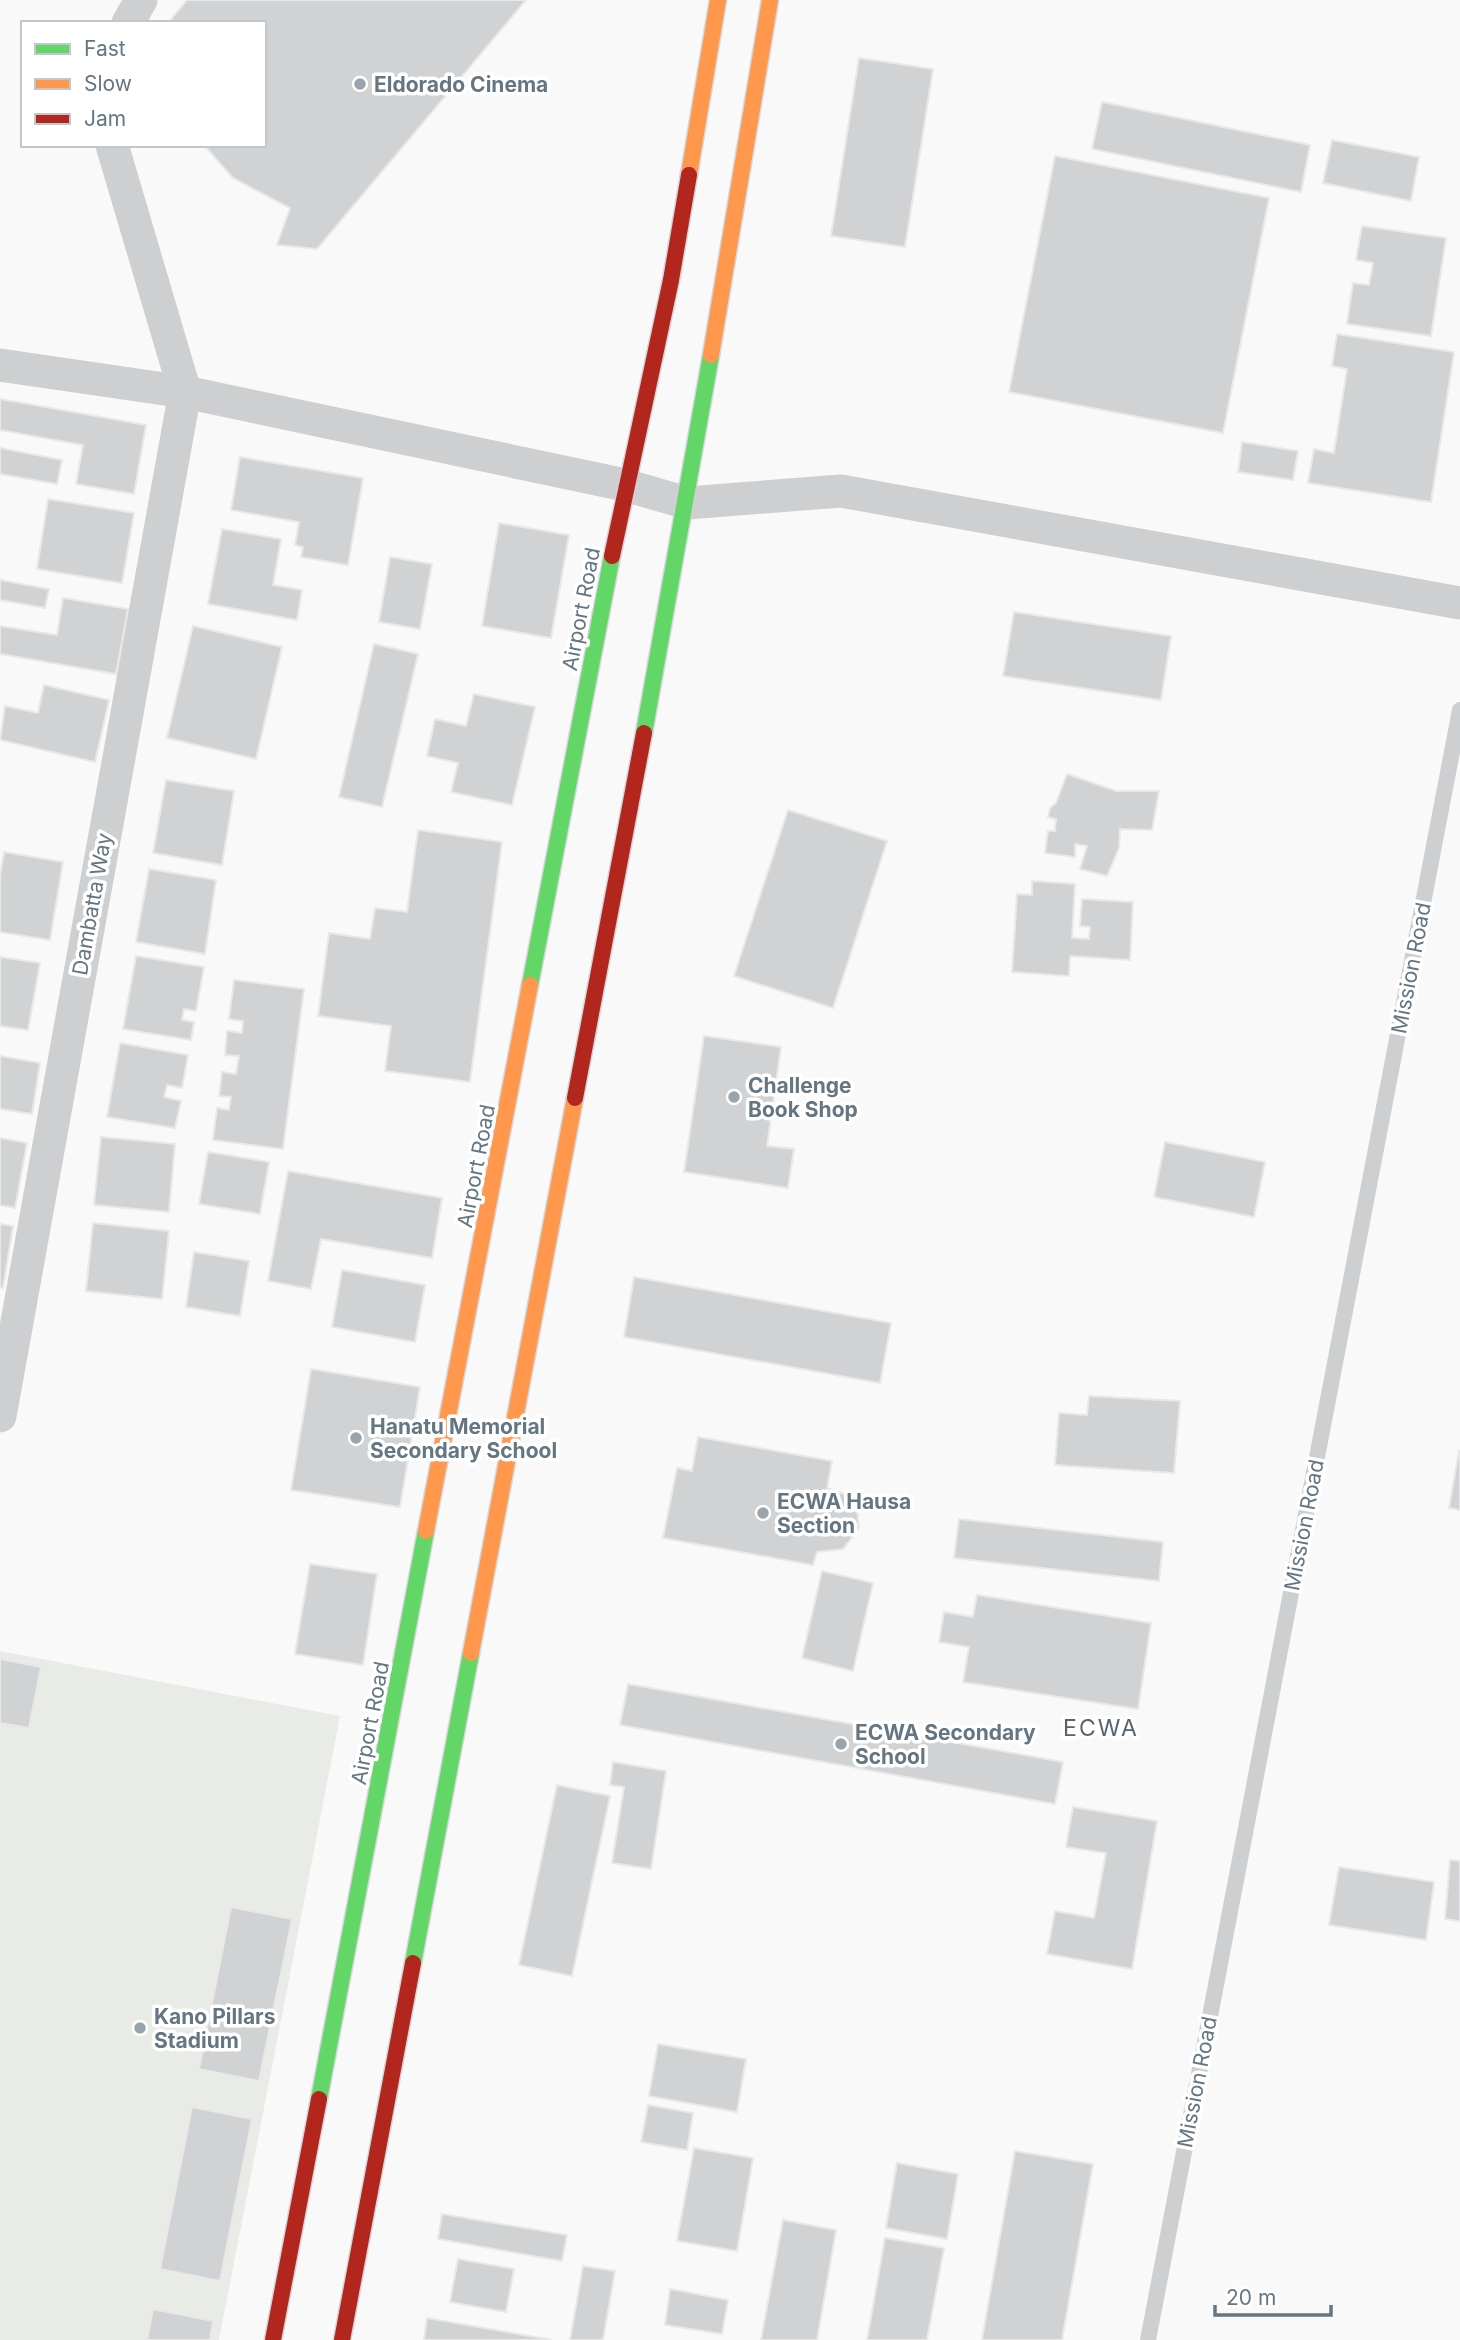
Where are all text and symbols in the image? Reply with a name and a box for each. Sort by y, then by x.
legend [21,21,266,147]
text: Fast [84,36,126,61]
text: Slow [84,71,132,96]
place label: Eldorado Cinema [374,72,548,97]
marker: Eldorado Cinema [352,76,368,92]
text: Jam [84,106,126,131]
street label: Airport Road [557,545,605,673]
street label: Dambatta Way [67,831,117,977]
street label: Mission Road [1386,900,1436,1036]
place label: Challenge Book Shop [748,1073,858,1122]
marker: Challenge Book Shop [726,1089,742,1105]
street label: Airport Road [452,1102,500,1230]
place label: Hanatu Memorial Secondary School [370,1414,557,1463]
marker: Hanatu Memorial Secondary School [348,1430,364,1446]
street label: Mission Road [1279,1457,1329,1593]
place label: ECWA Hausa Section [777,1489,911,1538]
marker: ECWA Hausa Section [755,1505,771,1521]
street label: Airport Road [346,1659,394,1787]
district label: ECWA [1063,1714,1139,1742]
place label: ECWA Secondary School [855,1720,1036,1769]
marker: ECWA Secondary School [833,1736,849,1752]
place label: Kano Pillars Stadium [154,2004,275,2053]
street label: Mission Road [1172,2014,1222,2150]
marker: Kano Pillars Stadium [132,2020,148,2036]
scale bar [1215,2274,1330,2318]
text: 20 m [1226,2285,1276,2310]

